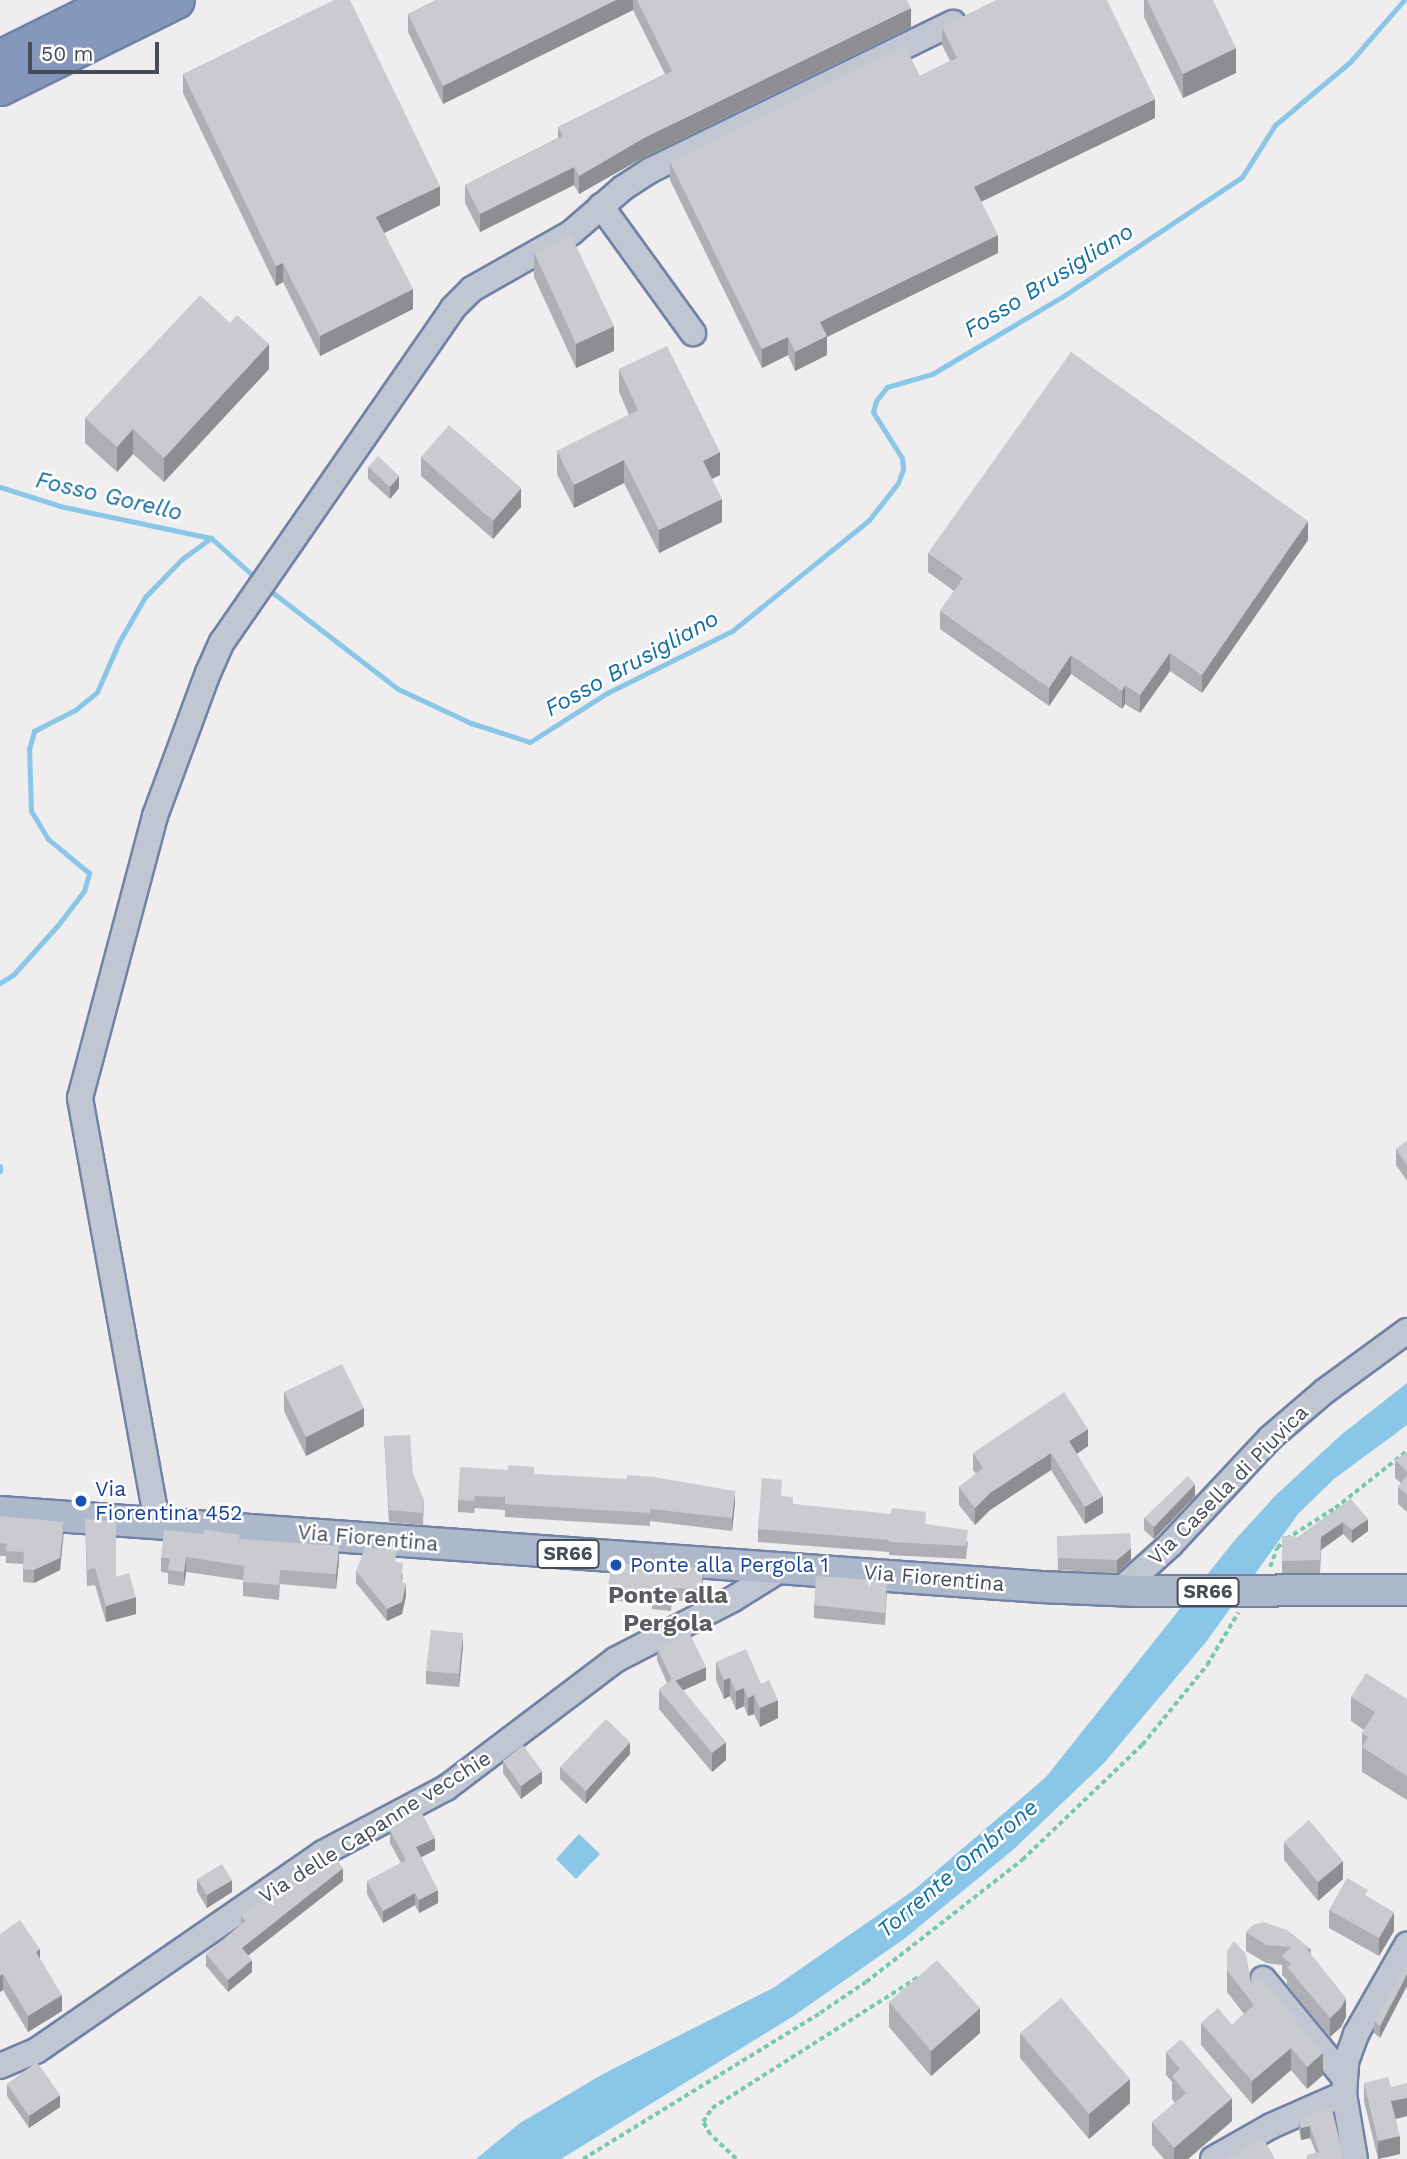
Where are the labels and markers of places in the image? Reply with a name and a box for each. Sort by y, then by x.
place label: Via Fiorentina 452 [95,1476,243,1526]
marker: Via Fiorentina 452 [73,1493,89,1509]
place label: Ponte alla Pergola 1 [630,1552,830,1578]
marker: Ponte alla Pergola 1 [608,1557,624,1573]

